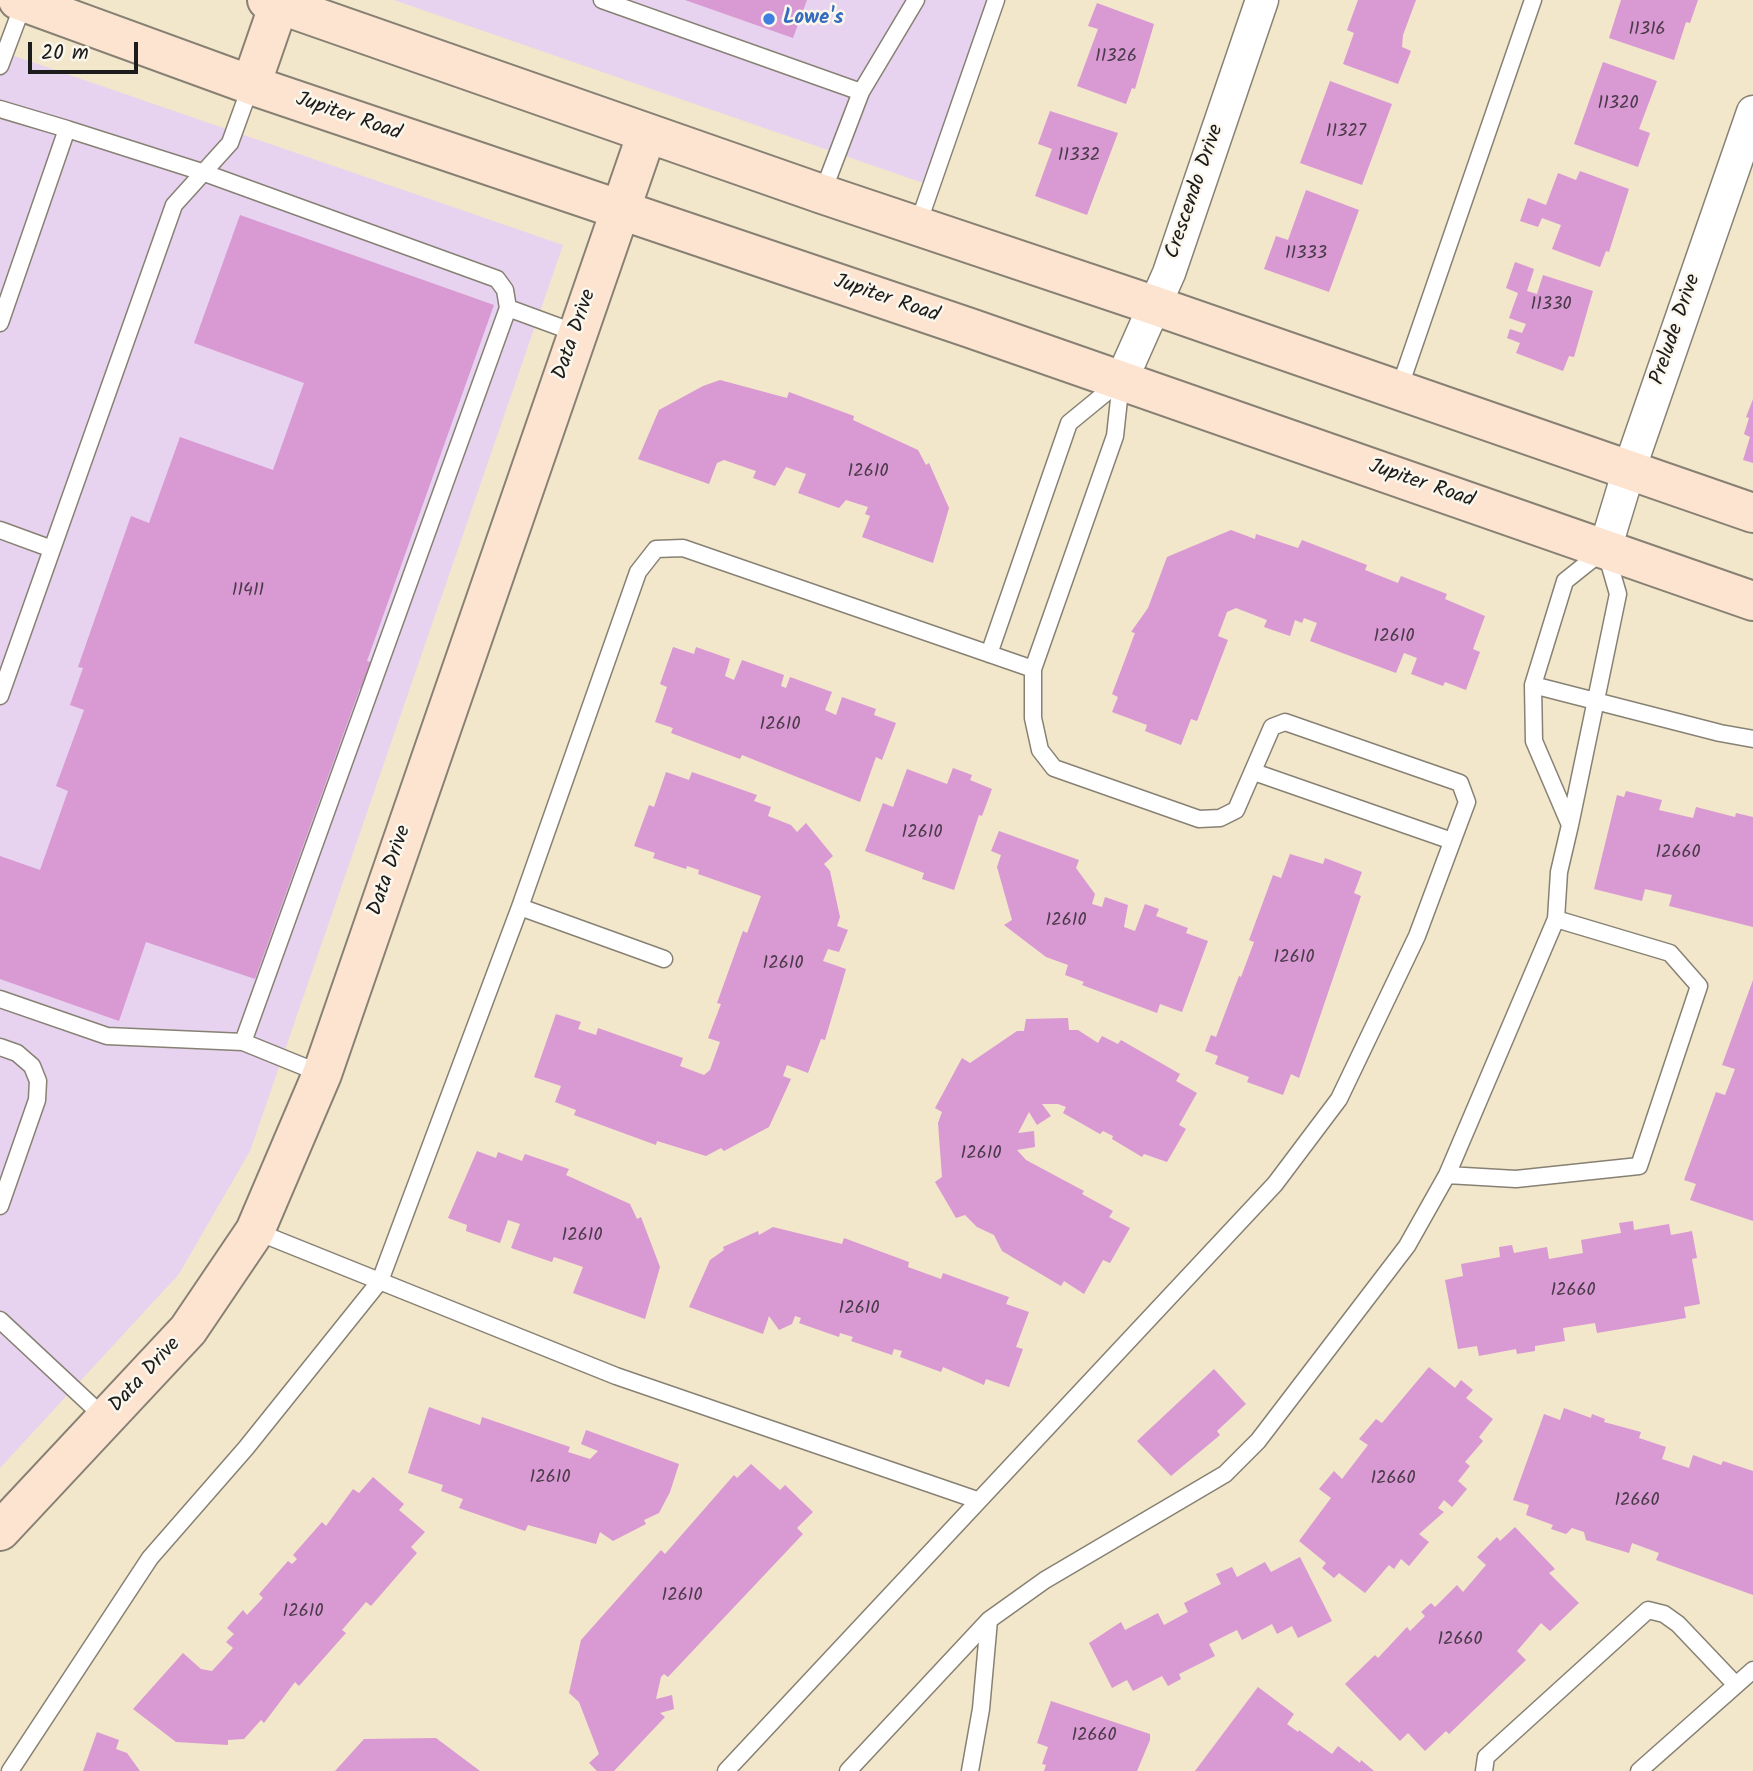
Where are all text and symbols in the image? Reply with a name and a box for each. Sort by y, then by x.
place label: Lowe's [783,6,844,32]
marker: Lowe's [761,11,777,27]
house number: 11316 [1628,20,1666,42]
scale bar [32,28,142,72]
text: 20 m [41,37,89,70]
house number: 11326 [1095,47,1137,69]
street label: Jupiter Road [292,88,404,148]
house number: 11320 [1597,94,1639,116]
street label: Crescendo Drive [1161,122,1231,262]
house number: 11327 [1326,122,1366,144]
house number: 11332 [1058,146,1100,168]
house number: 11333 [1285,244,1327,266]
street label: Jupiter Road [830,270,942,330]
street label: Prelude Drive [1646,271,1708,389]
street label: Data Drive [549,287,603,383]
house number: 11330 [1531,295,1571,317]
street label: Jupiter Road [1365,455,1477,515]
house number: 12610 [848,462,888,484]
house number: 11411 [232,581,264,603]
house number: 12610 [1374,627,1414,649]
house number: 12610 [760,715,800,737]
street label: Data Drive [364,823,418,919]
house number: 12610 [902,823,942,845]
house number: 12660 [1655,843,1701,865]
house number: 12610 [1046,911,1086,933]
house number: 12610 [1274,948,1314,970]
house number: 12610 [763,954,803,976]
house number: 12610 [961,1144,1001,1166]
house number: 12610 [562,1226,602,1248]
house number: 12660 [1550,1281,1596,1303]
house number: 12610 [839,1299,879,1321]
street label: Data Drive [105,1333,187,1419]
house number: 12610 [530,1468,570,1490]
house number: 12660 [1370,1469,1416,1491]
house number: 12660 [1614,1491,1660,1513]
house number: 12610 [662,1586,702,1608]
house number: 12610 [283,1602,323,1624]
house number: 12660 [1437,1630,1483,1652]
house number: 12660 [1071,1726,1117,1748]

